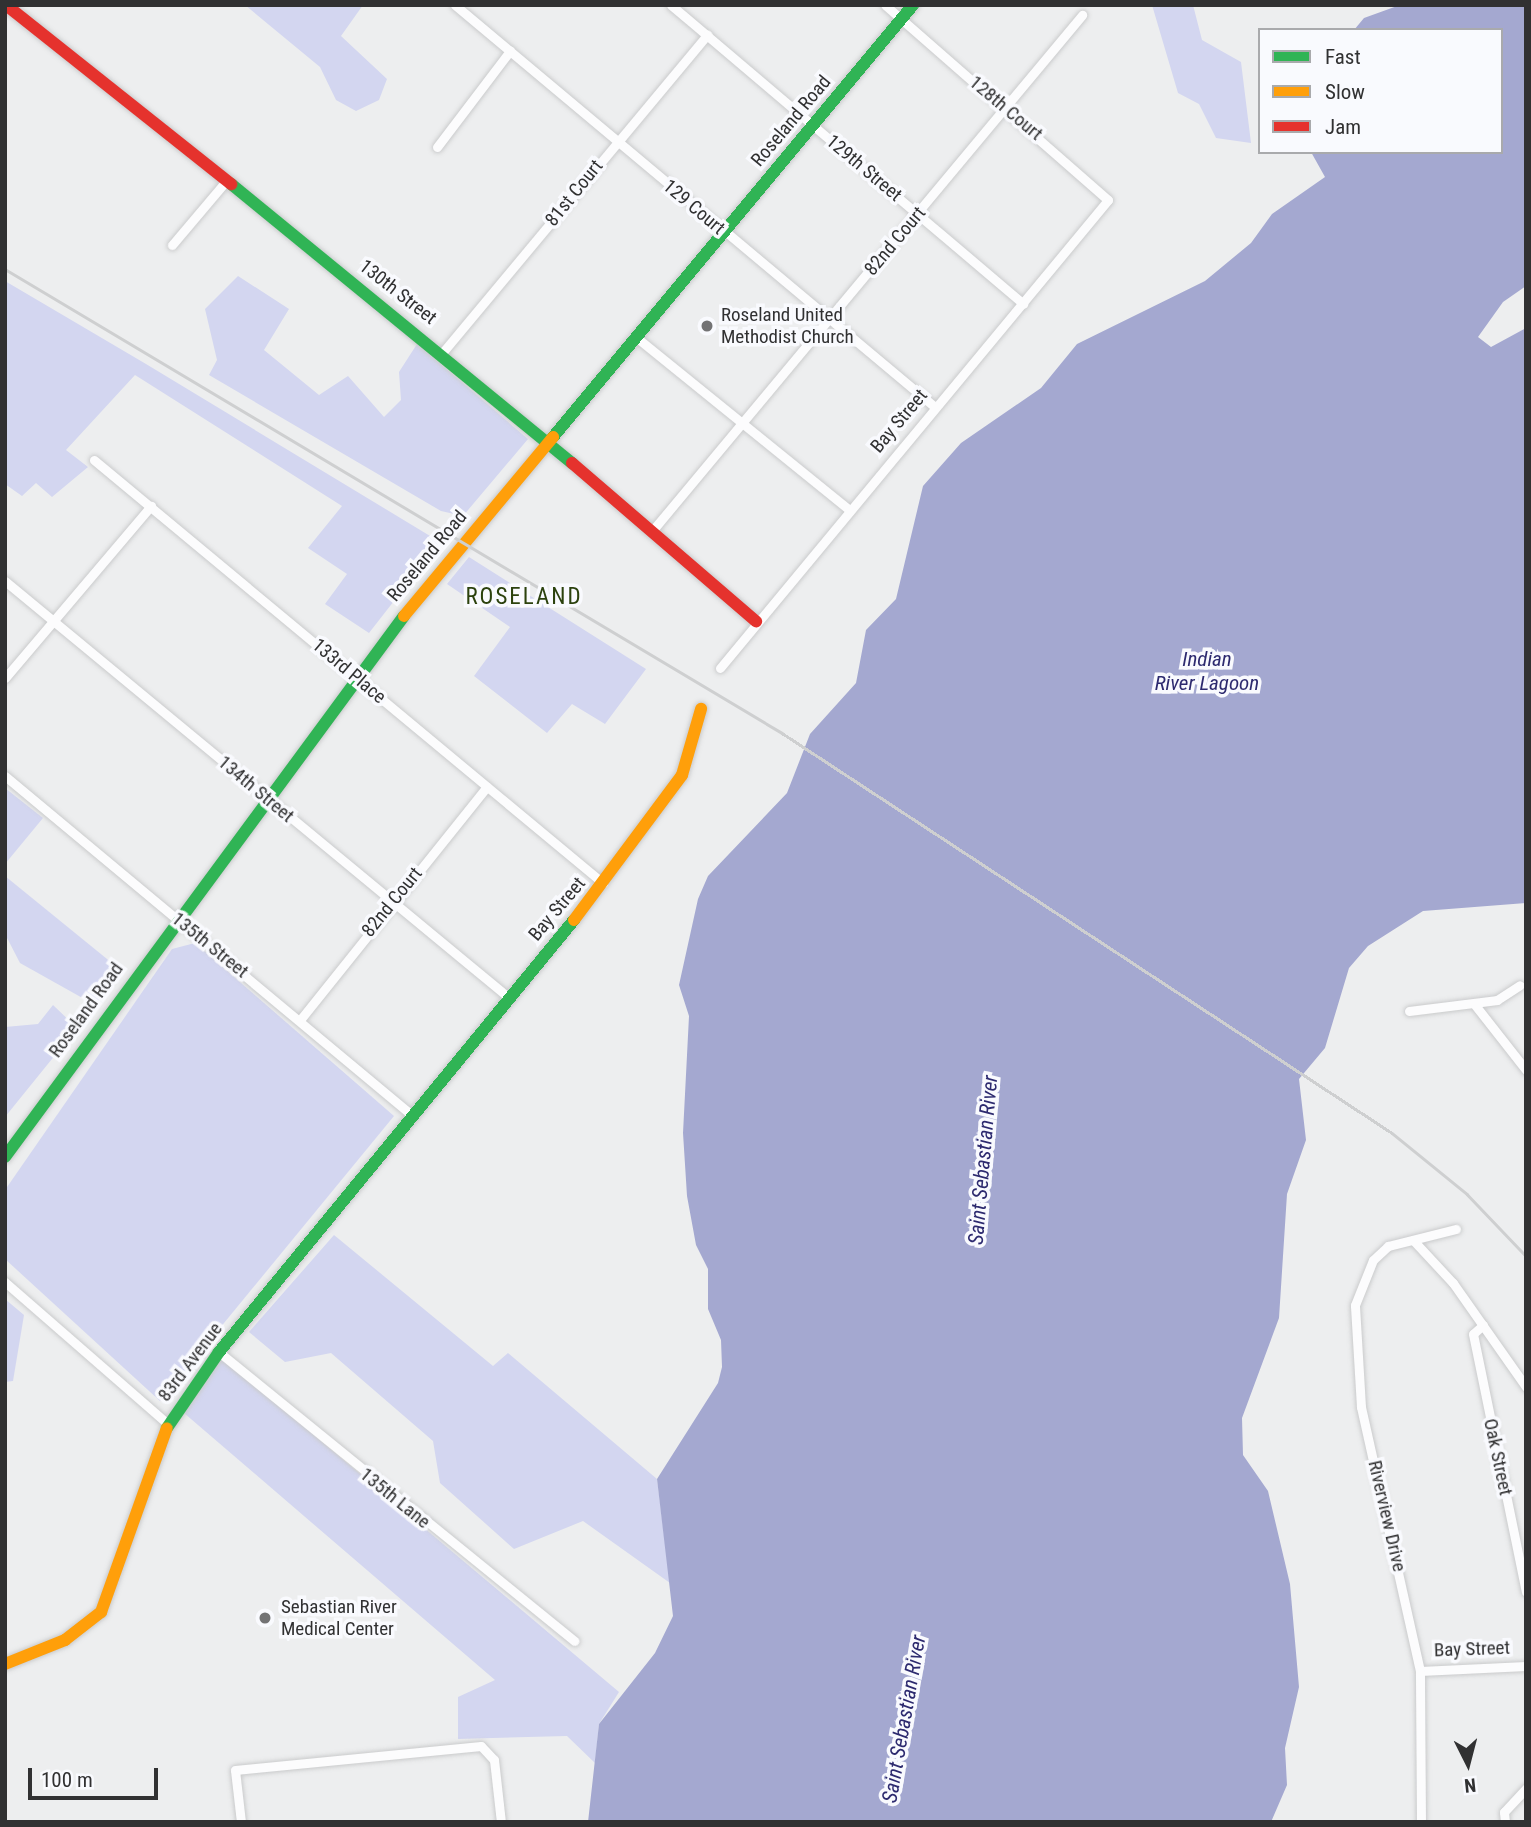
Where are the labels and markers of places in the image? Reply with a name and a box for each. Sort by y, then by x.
place label: Roseland United Methodist Church [721,304,854,348]
marker: Roseland United Methodist Church [699,318,715,334]
place label: Sebastian River Medical Center [281,1596,397,1640]
marker: Sebastian River Medical Center [255,1608,275,1628]

